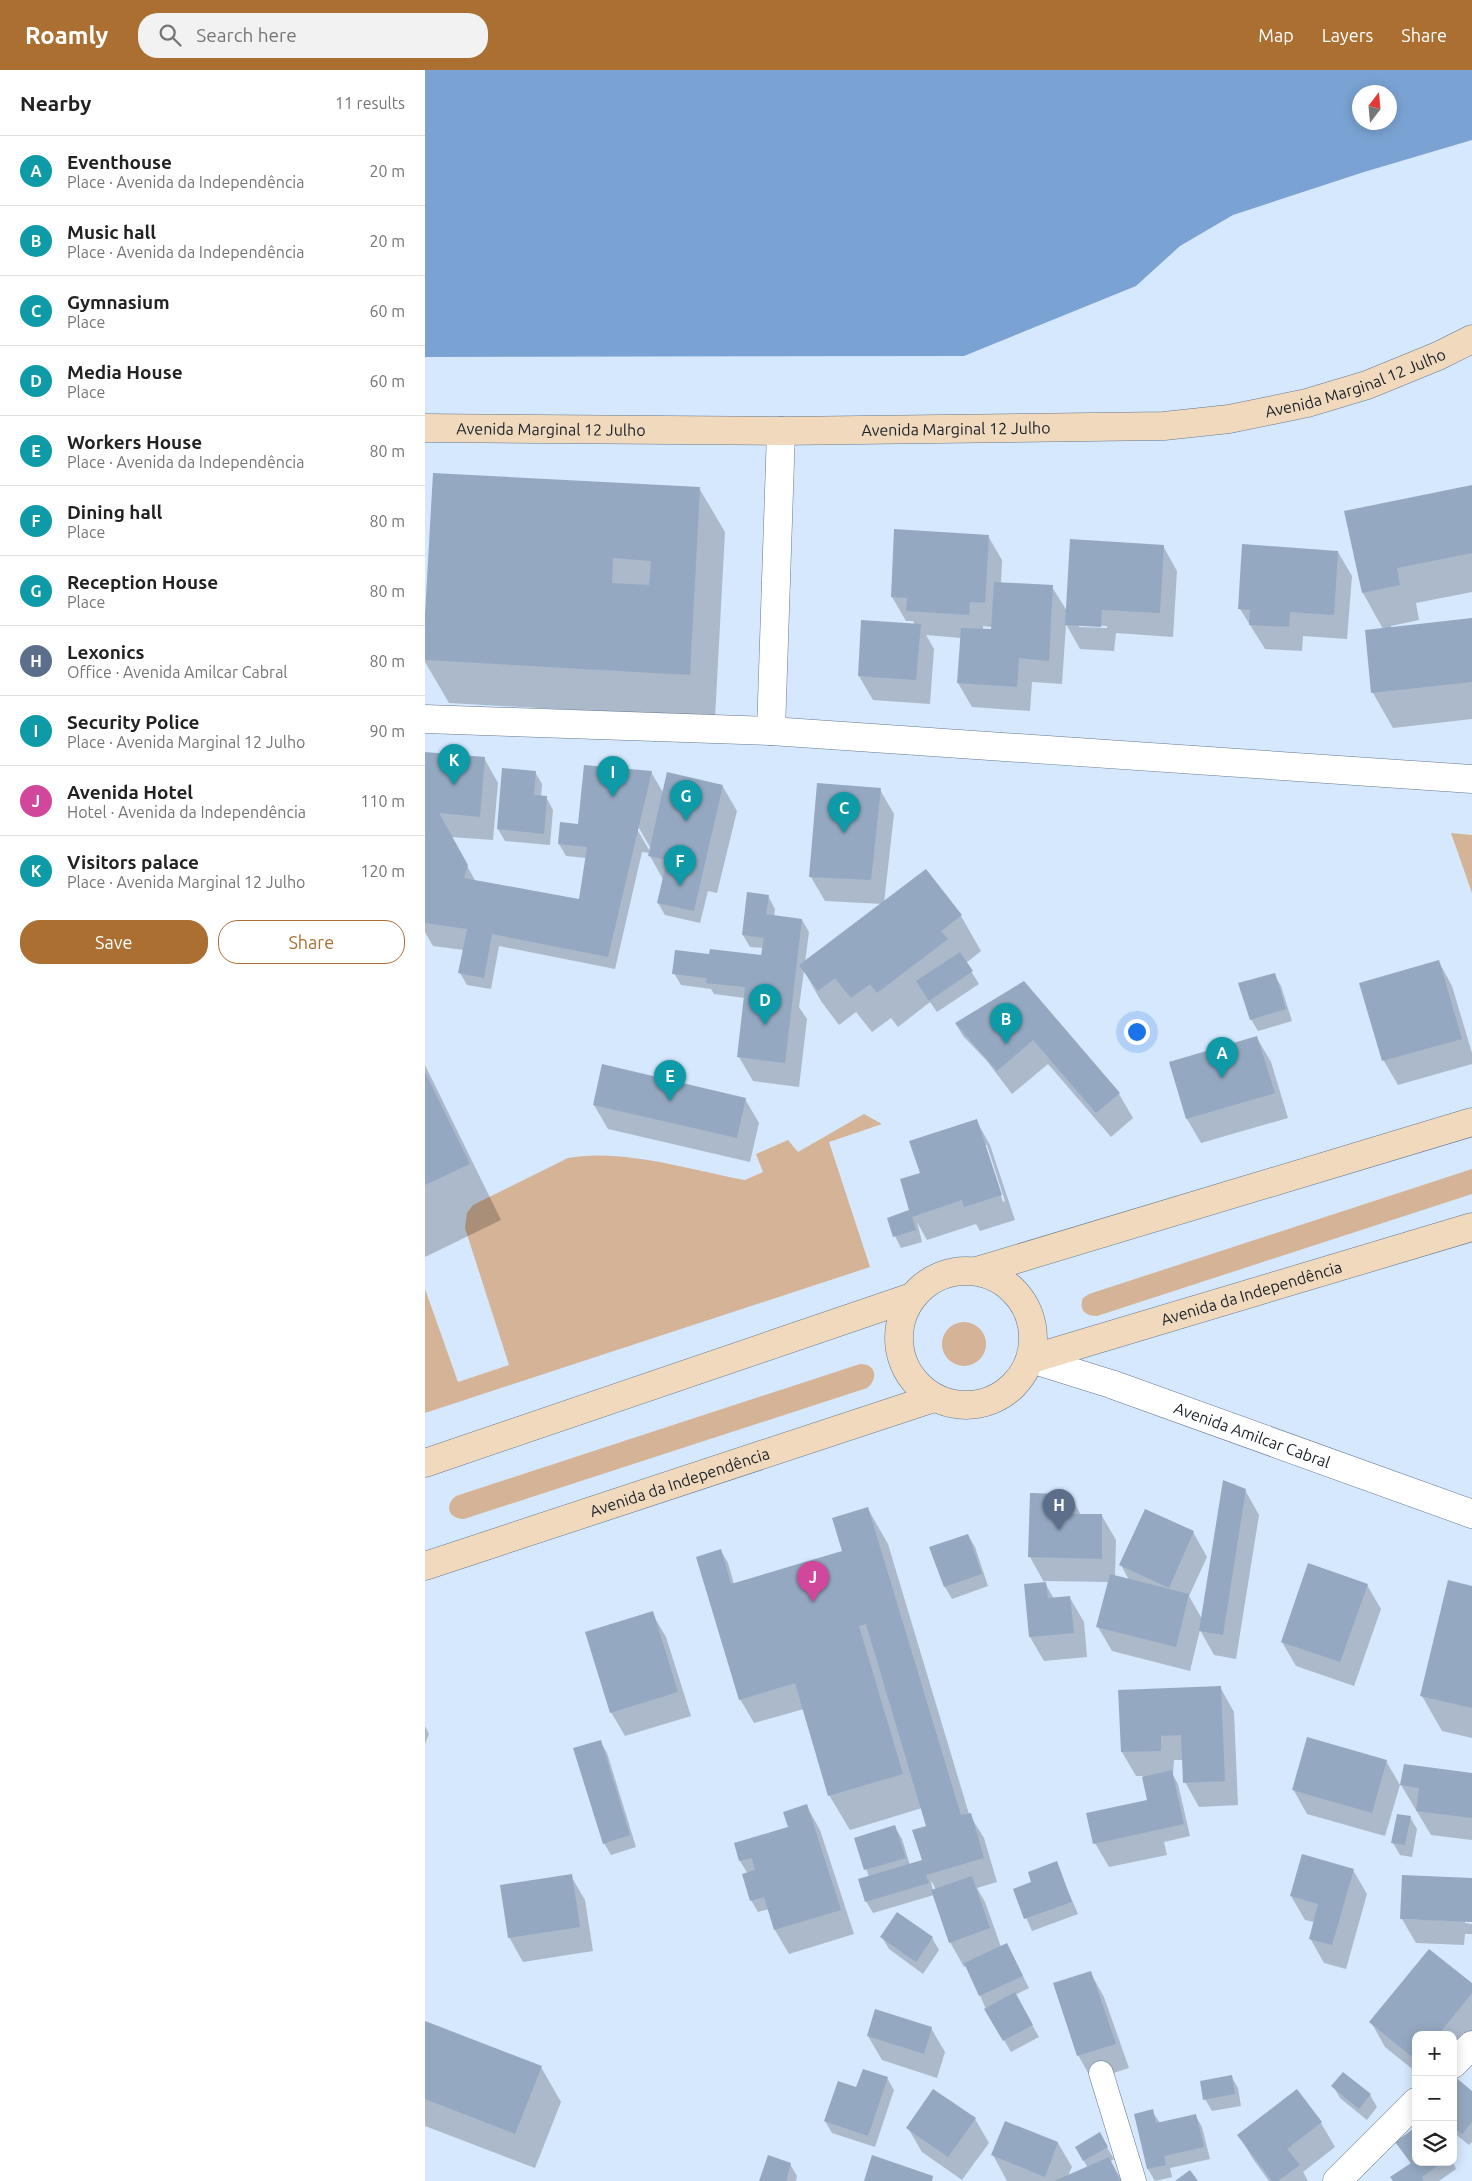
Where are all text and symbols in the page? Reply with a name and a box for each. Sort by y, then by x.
search box [138,13,488,58]
icon: search [156,21,184,49]
text: Roamly [25,22,108,49]
text: Search here [196,24,297,46]
text: Map [1258,25,1294,45]
text: Layers [1322,25,1373,45]
text: Share [1401,25,1447,45]
north arrow [1352,85,1397,130]
text: Nearby [20,91,91,115]
text: 11 results [335,94,405,112]
text: Eventhouse [67,151,172,173]
text: A [30,162,42,180]
text: 20 m [369,162,405,180]
text: Place · Avenida da Independência [67,173,304,191]
text: Music hall [67,221,156,243]
text: B [31,232,41,250]
text: 20 m [369,232,405,250]
text: Place · Avenida da Independência [67,243,304,261]
text: Gymnasium [67,291,170,313]
text: C [31,302,41,320]
text: 60 m [369,302,405,320]
text: Place [67,313,105,331]
street label: Avenida Marginal 12 Julho [1263,345,1448,420]
text: Media House [67,361,183,383]
text: D [30,372,42,390]
text: 60 m [369,372,405,390]
text: Place [67,383,105,401]
street label: Avenida Marginal 12 Julho [861,418,1051,439]
street label: Avenida Marginal 12 Julho [456,419,646,439]
text: Workers House [67,431,202,453]
text: E [31,442,41,460]
text: 80 m [369,442,405,460]
text: Place · Avenida da Independência [67,453,304,471]
text: Dining hall [67,501,162,523]
text: F [32,512,41,530]
text: 80 m [369,512,405,530]
text: Place [67,523,105,541]
text: Reception House [67,571,218,593]
text: G [30,582,42,600]
text: 80 m [369,582,405,600]
text: Place [67,593,105,611]
text: Lexonics [67,641,144,663]
text: H [30,652,42,670]
text: 80 m [369,652,405,670]
text: Office · Avenida Amilcar Cabral [67,663,288,681]
text: Security Police [67,711,199,733]
text: I [34,722,38,740]
text: 90 m [369,722,405,740]
text: Place · Avenida Marginal 12 Julho [67,733,305,751]
pin: K [438,744,470,785]
pin: I [597,756,629,797]
pin: G [670,780,702,821]
text: Avenida Hotel [67,781,193,803]
text: J [32,792,40,810]
text: 110 m [360,792,405,810]
pin: C [828,792,860,833]
text: Hotel · Avenida da Independência [67,803,306,821]
pin: F [664,845,696,886]
text: Visitors palace [67,851,199,873]
text: K [31,862,41,880]
text: 120 m [360,862,405,880]
text: Place · Avenida Marginal 12 Julho [67,873,305,891]
button: Save [20,920,208,964]
button: Share [218,920,405,964]
pin: D [749,984,781,1025]
pin: B [990,1003,1022,1044]
your location [1124,1019,1150,1045]
pin: A [1206,1037,1238,1078]
pin: E [654,1060,686,1101]
street label: Avenida da Independência [1159,1257,1344,1329]
street label: Avenida Amilcar Cabral [1172,1399,1333,1471]
street label: Avenida da Independência [587,1444,772,1520]
pin: H [1043,1489,1075,1530]
pin: J [797,1561,829,1602]
map controls [1412,2031,1457,2166]
button: + [1412,2031,1457,2076]
button: − [1412,2076,1457,2121]
button: layers [1412,2121,1457,2166]

